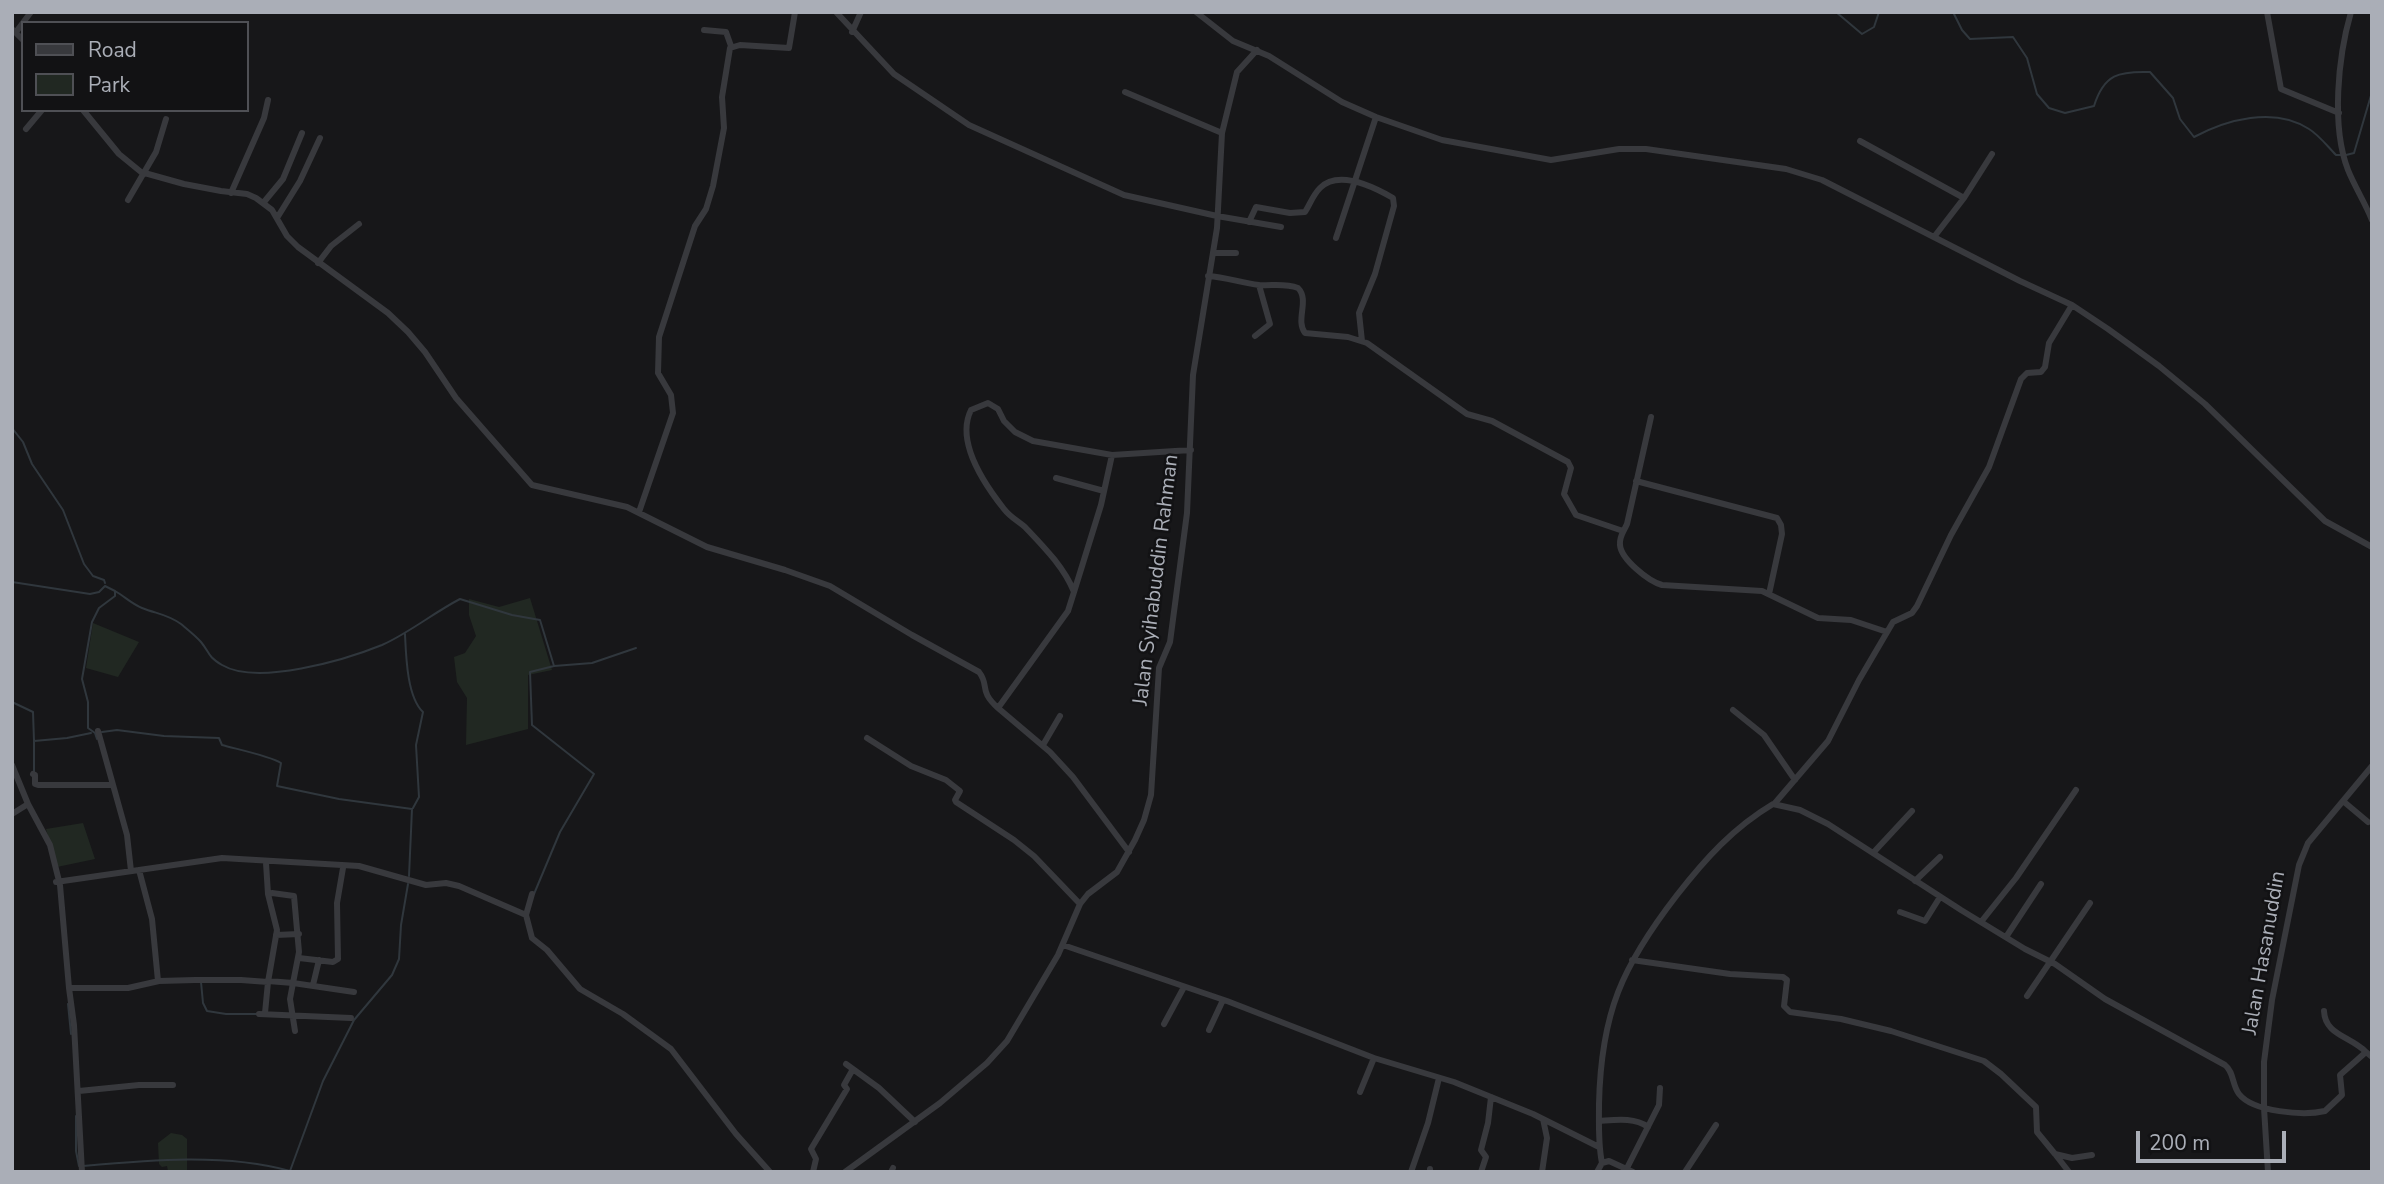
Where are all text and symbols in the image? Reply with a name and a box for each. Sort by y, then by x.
legend [21,21,248,112]
text: Road [88,36,137,64]
text: Park [88,71,130,99]
street label: Jalan Syihabuddin Rahman [1129,453,1185,707]
street label: Jalan Hasanuddin [2238,869,2292,1037]
scale bar [2139,1118,2290,1162]
text: 200 m [2149,1129,2210,1157]

